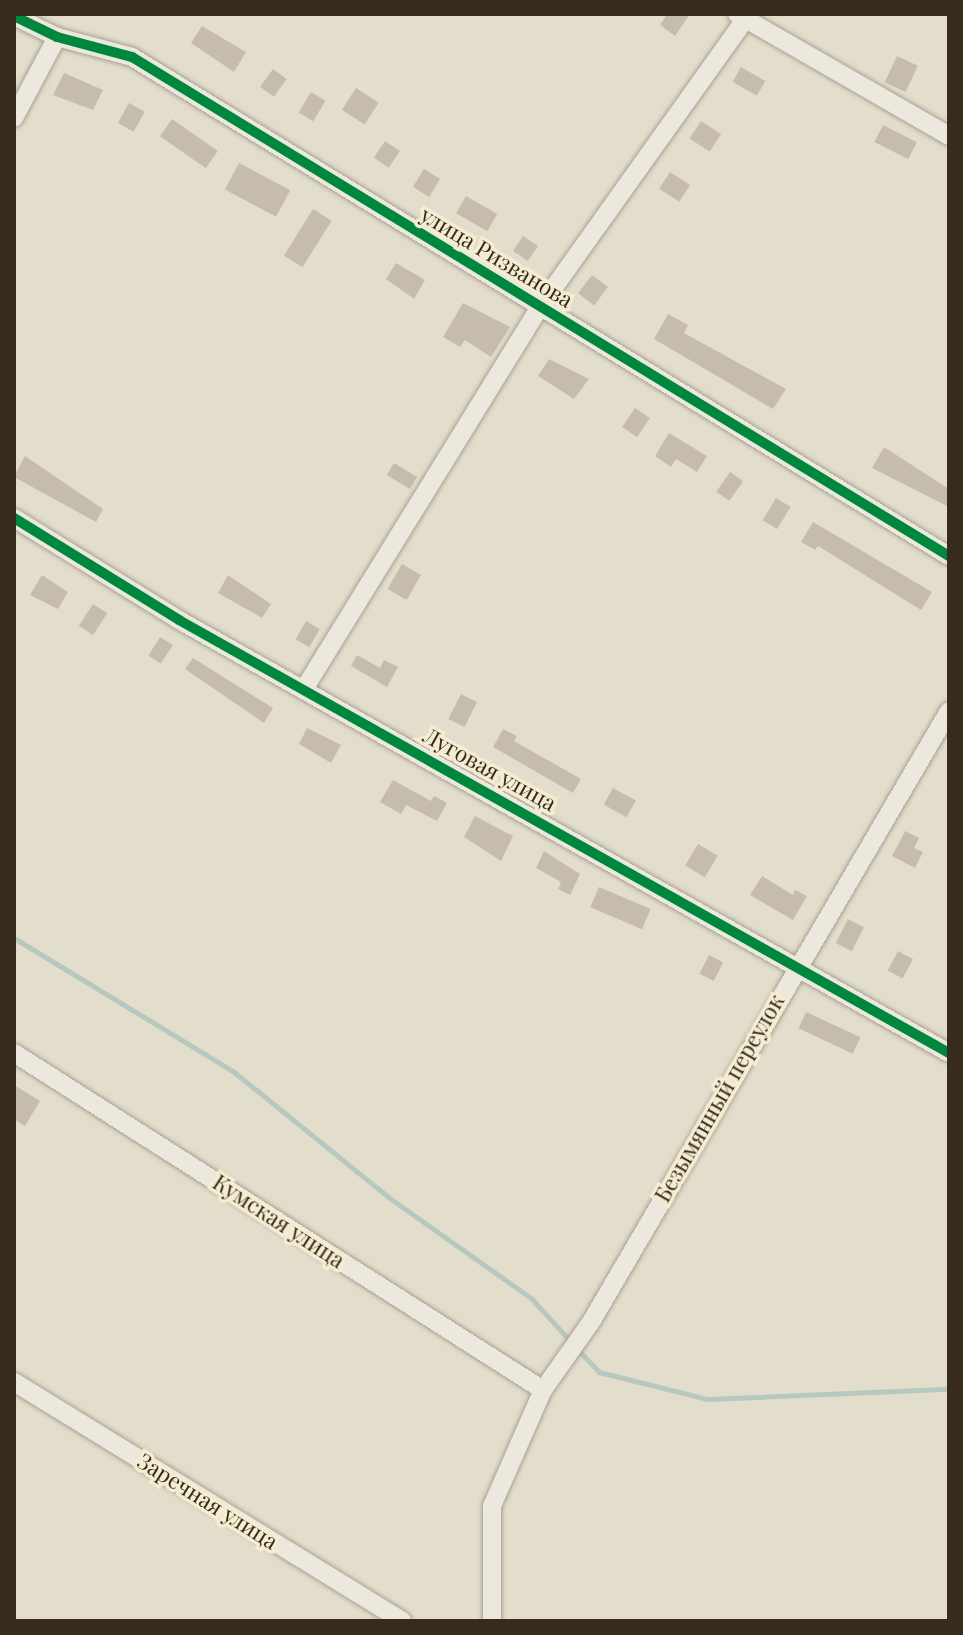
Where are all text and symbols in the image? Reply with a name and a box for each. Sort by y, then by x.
street label: улица Ризванова [416,201,578,313]
street label: Луговая улица [419,722,561,816]
street label: Безымянный переулок [649,989,789,1207]
street label: Кумская улица [208,1169,350,1273]
street label: Заречная улица [133,1447,283,1555]

